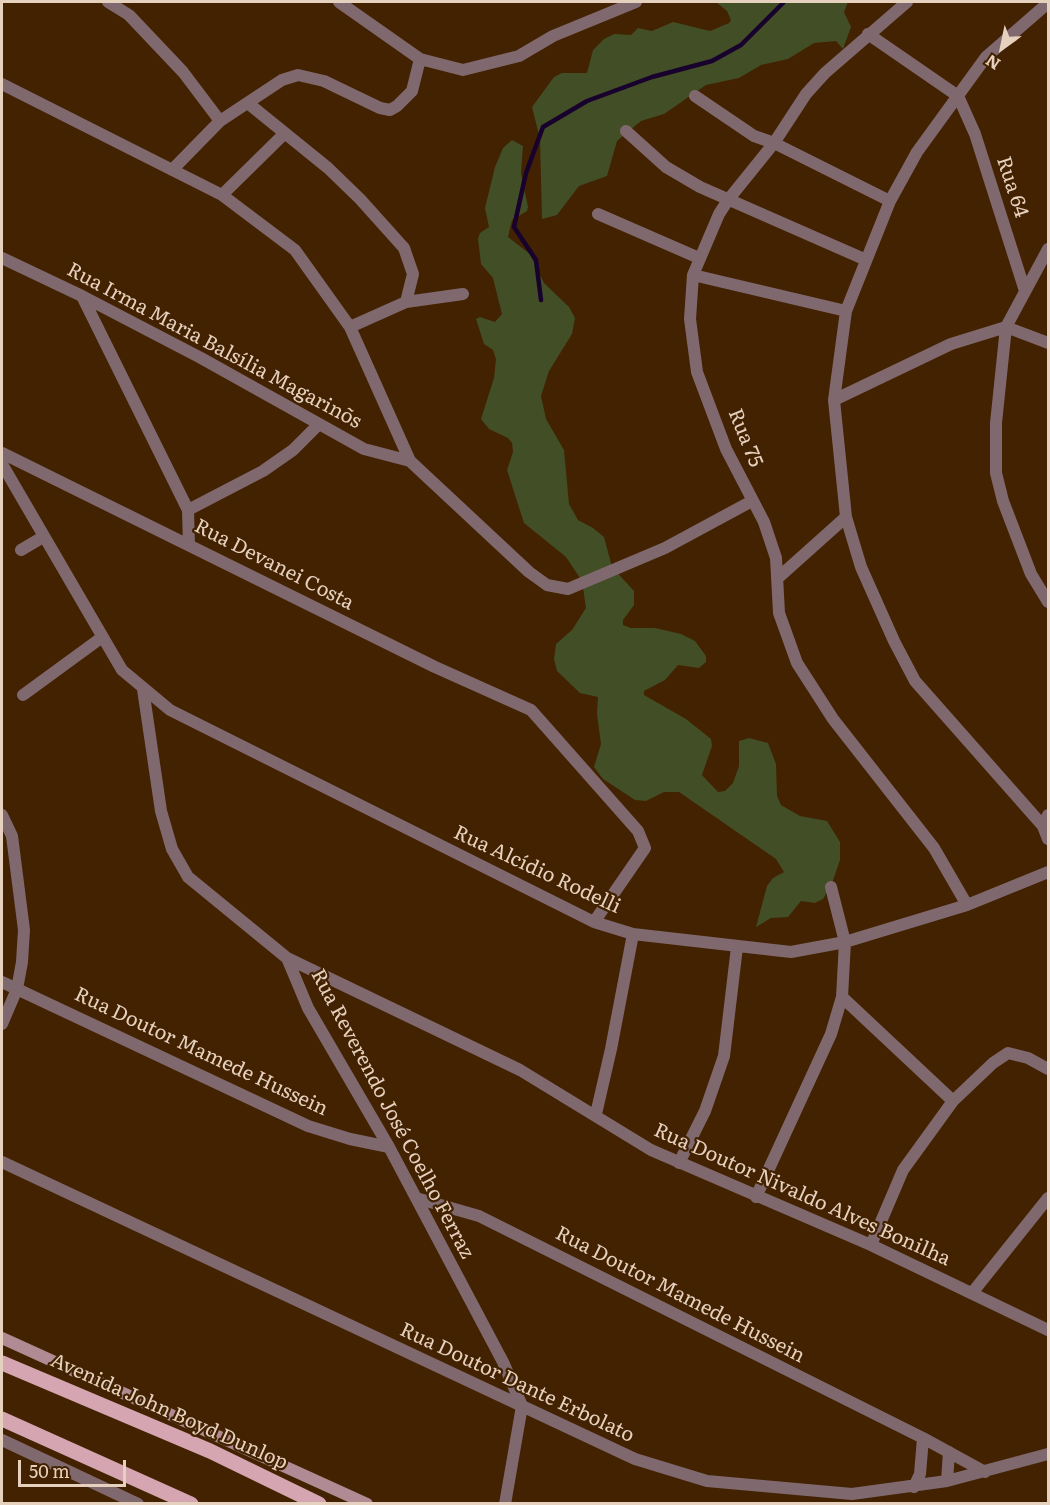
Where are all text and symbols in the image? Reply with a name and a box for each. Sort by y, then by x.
north arrow [972,18,1032,78]
text: N [980,49,1004,77]
street label: Rua 64 [991,153,1033,221]
street label: Rua Irma Maria Balsília Magarinõs [63,258,365,434]
street label: Rua 75 [722,405,768,471]
street label: Rua Devanei Costa [190,514,358,616]
street label: Rua Alcídio Rodelli [450,821,624,919]
street label: Rua Reverendo José Coelho Ferraz [305,965,479,1263]
street label: Rua Doutor Mamede Hussein [71,983,331,1121]
street label: Rua Doutor Nivaldo Alves Bonilha [650,1118,954,1272]
street label: Rua Doutor Mamede Hussein [551,1221,809,1369]
street label: Rua Doutor Dante Erbolato [396,1318,638,1448]
street label: Avenida John Boyd Dunlop [47,1349,291,1475]
scale bar [21,1448,129,1486]
text: 50 m [29,1457,70,1484]

